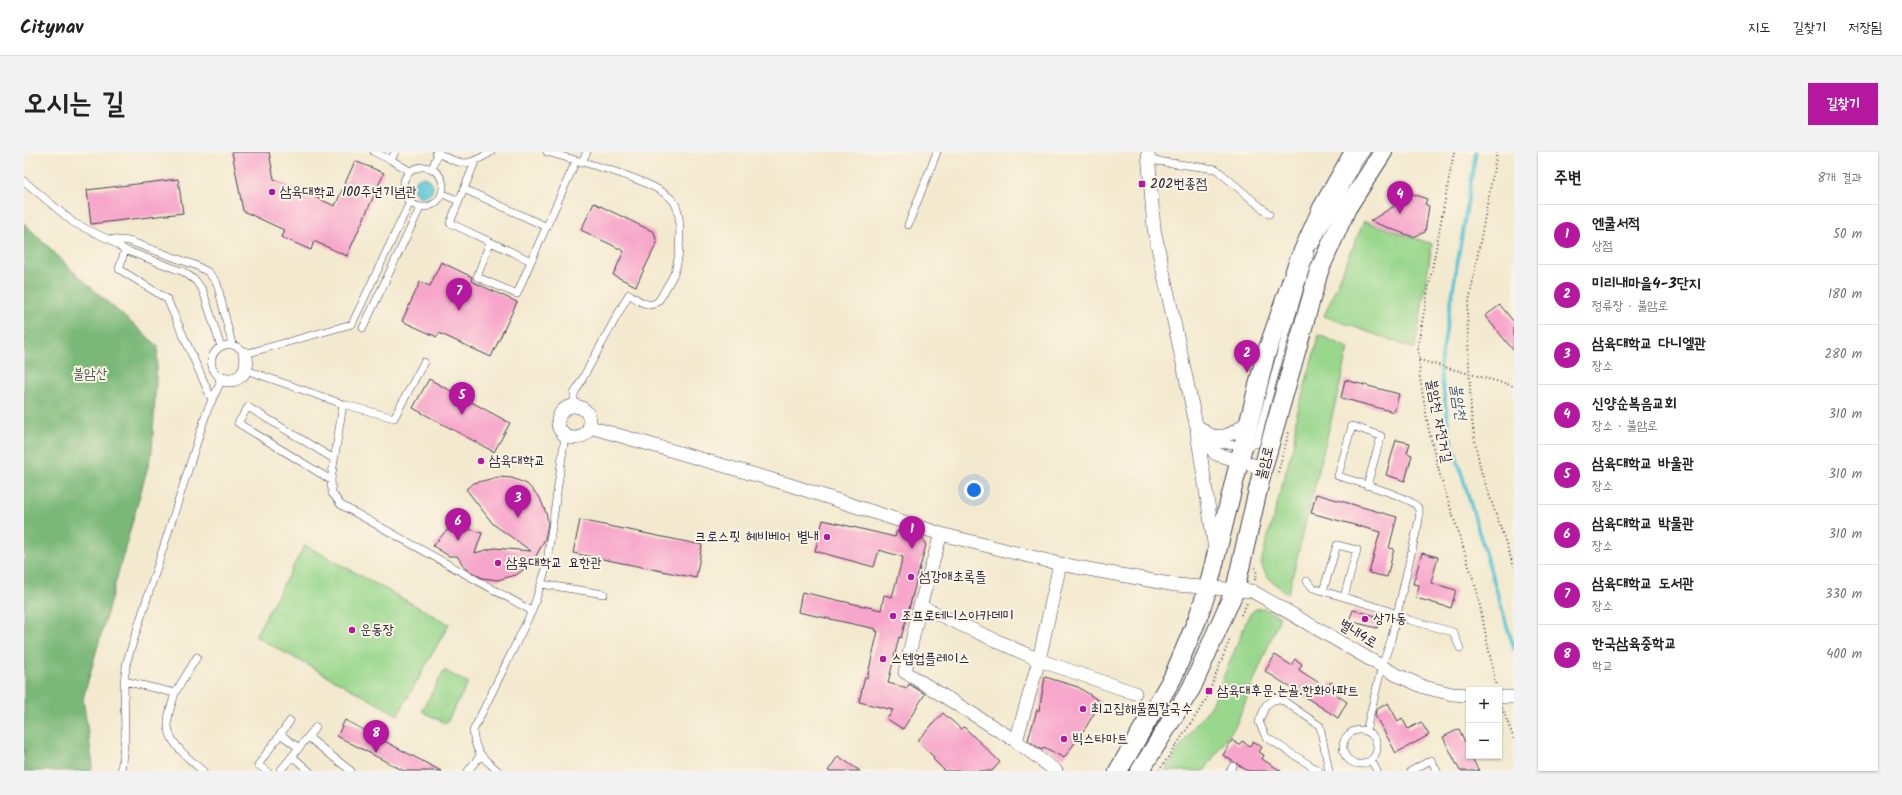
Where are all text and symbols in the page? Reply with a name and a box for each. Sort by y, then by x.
text: Citynav [20,13,83,43]
text: 지도 [1748,17,1770,39]
text: 길찾기 [1792,17,1826,39]
text: 저장됨 [1848,17,1882,39]
text: 오시는 길 [24,82,125,127]
button: 길찾기 [1808,83,1878,125]
text: 주변 [1554,165,1581,192]
text: 8개 결과 [1818,168,1862,189]
place label: 202번종점 [1150,173,1207,195]
marker: 202번종점 [1137,179,1147,189]
place label: 삼육대학교 100주년기념관 [280,181,417,203]
pin: 4 [1387,181,1413,214]
marker: 삼육대학교 100주년기념관 [267,187,277,197]
text: 엔쿨서적 [1592,212,1640,236]
text: 1 [1565,224,1569,245]
text: 50 m [1833,224,1862,245]
text: 상점 [1592,236,1613,257]
text: 미리내마을4-3단지 [1592,272,1701,296]
pin: 7 [446,278,472,311]
text: 2 [1563,284,1571,305]
text: 180 m [1828,284,1862,305]
text: 정류장 · 불암로 [1592,296,1668,317]
text: 삼육대학교 다니엘관 [1592,332,1706,356]
pin: 2 [1234,340,1260,373]
text: 3 [1563,344,1571,365]
text: 280 m [1825,344,1862,365]
text: 장소 [1592,356,1613,377]
park label: 불암산 [73,363,108,385]
street label: 불암천 자전거길 [1420,377,1458,465]
pin: 5 [449,382,475,415]
water label: 불암천 [1443,382,1473,424]
text: 신양순복음교회 [1592,392,1677,416]
text: 4 [1563,404,1571,425]
text: 310 m [1828,404,1862,425]
text: 장소 · 불암로 [1592,416,1658,437]
street label: 불암로 [1250,444,1280,482]
place label: 삼육대학교 [489,450,545,472]
text: 삼육대학교 바울관 [1592,452,1694,476]
marker: 삼육대학교 [476,456,486,466]
text: 5 [1564,464,1570,485]
text: 310 m [1828,464,1862,485]
text: 장소 [1592,476,1613,497]
your location [964,480,984,500]
pin: 3 [505,485,531,518]
pin: 6 [445,508,471,541]
text: 삼육대학교 박물관 [1592,512,1694,536]
pin: 1 [899,516,925,549]
text: 6 [1563,524,1571,545]
text: 310 m [1828,524,1862,545]
place label: 크로스핏 헤비베어 별내 [695,526,819,548]
marker: 크로스핏 헤비베어 별내 [822,532,832,542]
text: 장소 [1592,536,1613,557]
place label: 삼육대학교 요한관 [506,552,602,574]
marker: 삼육대학교 요한관 [493,558,503,568]
place label: 섬강애초록뜰 [919,566,987,588]
marker: 섬강애초록뜰 [906,572,916,582]
text: 삼육대학교 도서관 [1592,572,1694,596]
text: 7 [1564,584,1570,605]
text: 330 m [1825,584,1862,605]
text: 장소 [1592,596,1613,617]
place label: 조프로테니스아카데미 [901,605,1014,627]
place label: 상가동 [1373,608,1407,630]
marker: 조프로테니스아카데미 [888,611,898,621]
street label: 별내4로 [1335,614,1381,654]
marker: 상가동 [1360,614,1370,624]
place label: 운동장 [360,619,395,641]
marker: 운동장 [347,625,357,635]
text: 한국삼육중학교 [1592,632,1677,656]
text: 8 [1563,644,1571,665]
text: 400 m [1826,644,1862,665]
place label: 스텝업플레이스 [891,648,970,670]
marker: 스텝업플레이스 [878,654,888,664]
text: 학교 [1592,656,1613,677]
place label: 삼육대후문.논골.한화아파트 [1217,680,1359,702]
marker: 삼육대후문.논골.한화아파트 [1204,686,1214,696]
map controls [1466,687,1502,759]
button: + [1466,687,1502,723]
place label: 최고집해물찜칼국수 [1091,698,1192,720]
marker: 최고집해물찜칼국수 [1078,704,1088,714]
pin: 8 [363,720,389,753]
button: − [1466,723,1502,759]
place label: 빅스타마트 [1072,728,1128,750]
marker: 빅스타마트 [1059,734,1069,744]

